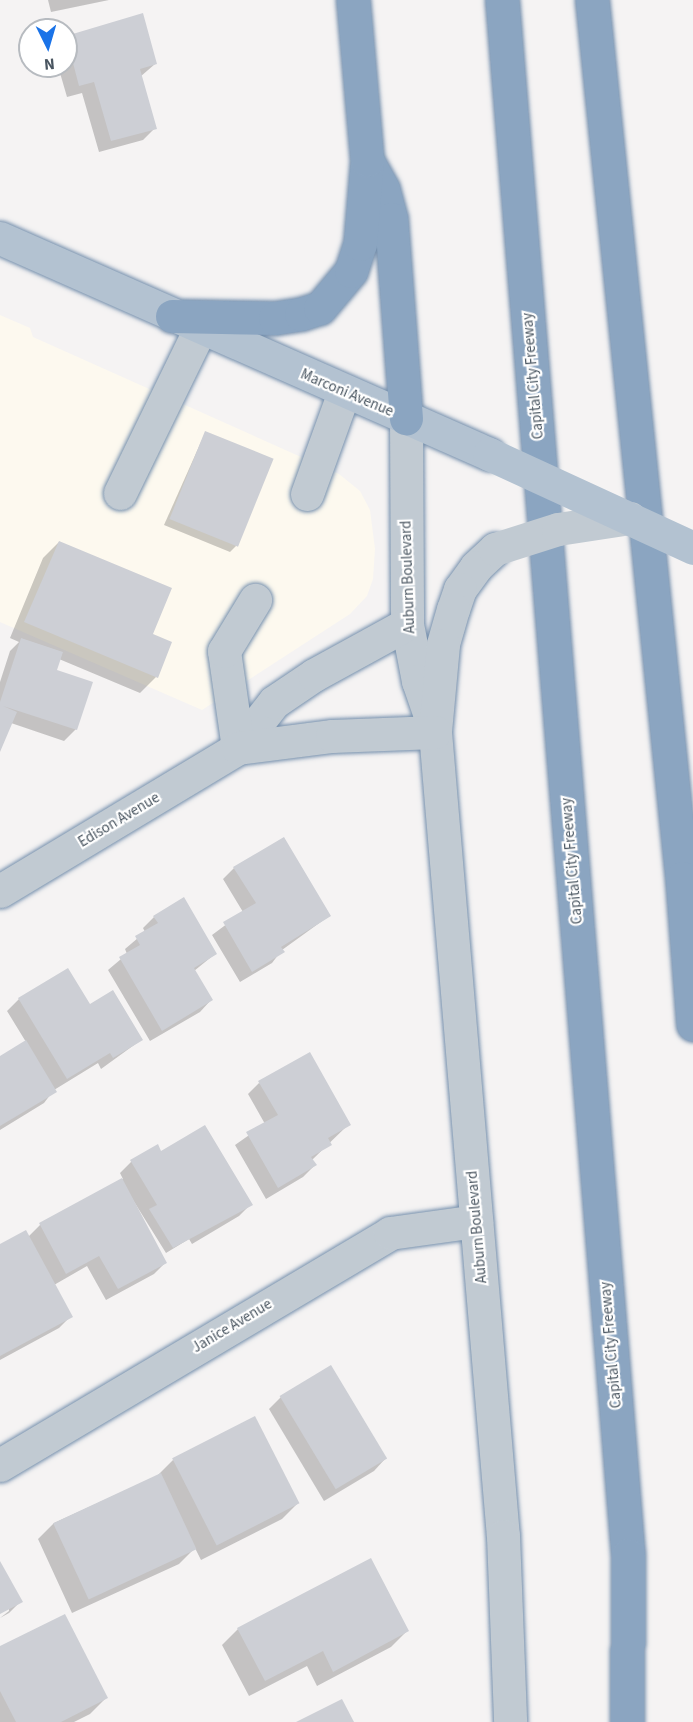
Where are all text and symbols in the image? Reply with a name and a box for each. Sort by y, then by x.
north arrow [18,18,78,78]
text: N [43,53,56,75]
street label: Capital City Freeway [519,312,547,440]
street label: Marconi Avenue [298,365,396,421]
street label: Auburn Boulevard [397,520,419,634]
street label: Edison Avenue [75,789,163,851]
street label: Capital City Freeway [558,797,586,925]
street label: Auburn Boulevard [463,1170,491,1284]
street label: Capital City Freeway [597,1281,625,1409]
street label: Janice Avenue [189,1295,275,1357]

